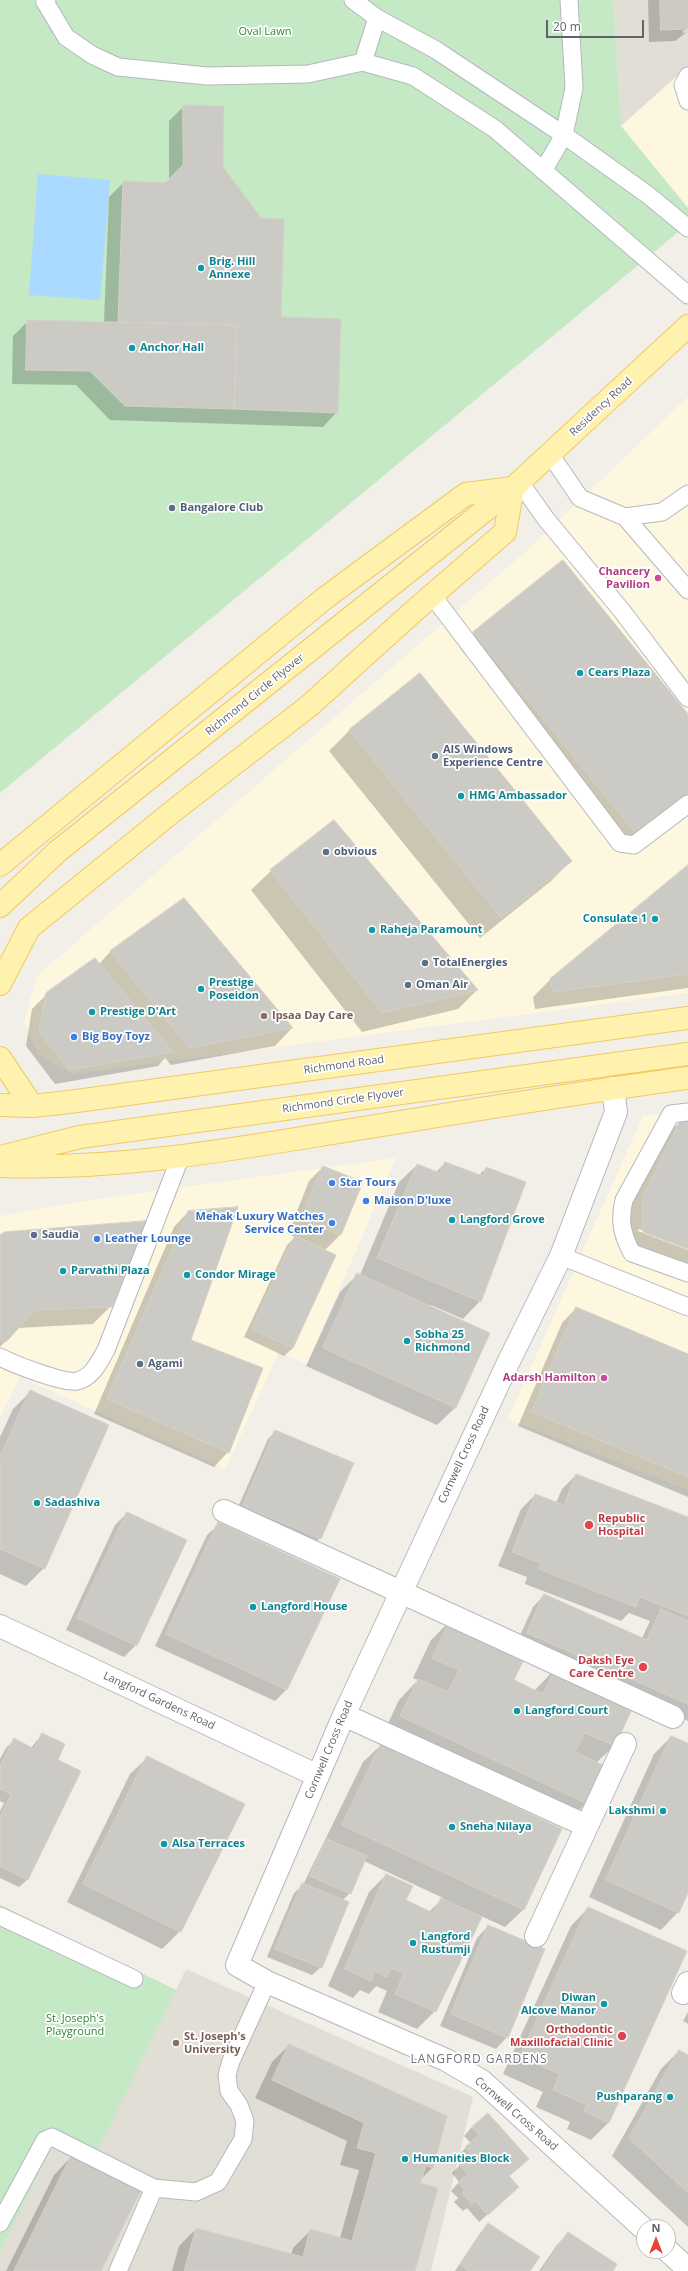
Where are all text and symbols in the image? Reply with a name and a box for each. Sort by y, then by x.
scale bar [548,12,646,38]
text: 20 m [553,18,581,35]
park label: Oval Lawn [239,25,291,39]
place label: Brig. Hill Annexe [209,255,255,281]
marker: Brig. Hill Annexe [196,263,206,273]
place label: Anchor Hall [140,341,204,355]
marker: Anchor Hall [127,343,137,353]
street label: Residency Road [567,375,635,439]
place label: Bangalore Club [180,501,263,515]
marker: Bangalore Club [167,503,177,513]
place label: Chancery Pavilion [598,565,650,591]
marker: Chancery Pavilion [653,573,663,583]
street label: Richmond Circle Flyover [203,651,307,739]
place label: Cears Plaza [588,666,650,680]
marker: Cears Plaza [575,668,585,678]
place label: AIS Windows Experience Centre [443,743,543,769]
marker: AIS Windows Experience Centre [430,751,440,761]
place label: HMG Ambassador [469,789,567,803]
marker: HMG Ambassador [456,791,466,801]
place label: obvious [334,845,377,859]
marker: obvious [321,847,331,857]
place label: Consulate 1 [583,912,647,926]
marker: Consulate 1 [650,914,660,924]
place label: Raheja Paramount [380,923,483,937]
marker: Raheja Paramount [367,925,377,935]
place label: TotalEnergies [433,956,507,970]
marker: TotalEnergies [420,958,430,968]
place label: Prestige Poseidon [209,976,259,1002]
place label: Oman Air [416,978,468,992]
marker: Oman Air [403,980,413,990]
marker: Prestige Poseidon [196,984,206,994]
place label: Prestige D'Art [100,1005,176,1019]
marker: Prestige D'Art [87,1007,97,1017]
place label: Ipsaa Day Care [272,1009,353,1023]
marker: Ipsaa Day Care [259,1011,269,1021]
place label: Big Boy Toyz [82,1030,150,1044]
marker: Big Boy Toyz [69,1032,79,1042]
street label: Richmond Road [303,1053,385,1077]
street label: Richmond Circle Flyover [281,1086,405,1116]
place label: Star Tours [340,1176,396,1190]
marker: Star Tours [327,1178,337,1188]
place label: Maison D'luxe [374,1194,451,1208]
marker: Maison D'luxe [361,1196,371,1206]
place label: Mehak Luxury Watches Service Center [196,1210,324,1236]
place label: Langford Grove [460,1213,545,1227]
marker: Langford Grove [447,1215,457,1225]
marker: Mehak Luxury Watches Service Center [327,1218,337,1228]
place label: Saudia [42,1228,79,1242]
marker: Saudia [29,1230,39,1240]
place label: Leather Lounge [105,1232,191,1246]
marker: Leather Lounge [92,1234,102,1244]
place label: Parvathi Plaza [71,1264,150,1278]
marker: Parvathi Plaza [58,1266,68,1276]
place label: Condor Mirage [195,1268,276,1282]
marker: Condor Mirage [182,1270,192,1280]
place label: Sobha 25 Richmond [415,1328,470,1354]
marker: Sobha 25 Richmond [402,1336,412,1346]
place label: Agami [148,1357,183,1371]
marker: Agami [135,1359,145,1369]
place label: Adarsh Hamilton [503,1371,596,1385]
marker: Adarsh Hamilton [599,1373,609,1383]
street label: Cornwell Cross Road [436,1404,492,1506]
place label: Sadashiva [45,1496,100,1510]
marker: Sadashiva [32,1498,42,1508]
place label: Republic Hospital [598,1512,645,1538]
marker: Republic Hospital [583,1519,595,1531]
place label: Langford House [261,1600,348,1614]
marker: Langford House [248,1602,258,1612]
place label: Daksh Eye Care Centre [569,1654,634,1680]
marker: Daksh Eye Care Centre [637,1661,649,1673]
street label: Langford Gardens Road [101,1669,217,1733]
street label: Cornwell Cross Road [302,1699,356,1801]
place label: Langford Court [525,1704,608,1718]
marker: Langford Court [512,1706,522,1716]
place label: Lakshmi [608,1804,655,1818]
marker: Lakshmi [658,1806,668,1816]
place label: Sneha Nilaya [460,1820,532,1834]
marker: Sneha Nilaya [447,1822,457,1832]
place label: Alsa Terraces [172,1837,245,1851]
marker: Alsa Terraces [159,1839,169,1849]
place label: Langford Rustumji [421,1930,470,1956]
marker: Langford Rustumji [408,1938,418,1948]
place label: Diwan Alcove Manor [521,1991,596,2017]
marker: Diwan Alcove Manor [599,1999,609,2009]
park label: St. Joseph's Playground [46,2012,104,2038]
place label: Orthodontic Maxillofacial Clinic [510,2023,613,2049]
place label: St. Joseph's University [184,2030,246,2056]
marker: Orthodontic Maxillofacial Clinic [616,2030,628,2042]
marker: St. Joseph's University [171,2038,181,2048]
district label: LANGFORD GARDENS [410,2053,548,2067]
street label: Cornwell Cross Road [472,2074,560,2154]
place label: Pushparang [596,2090,662,2104]
marker: Pushparang [665,2092,675,2102]
place label: Humanities Block [413,2152,510,2166]
marker: Humanities Block [400,2154,410,2164]
north arrow [636,2219,676,2259]
text: N [652,2220,660,2235]

